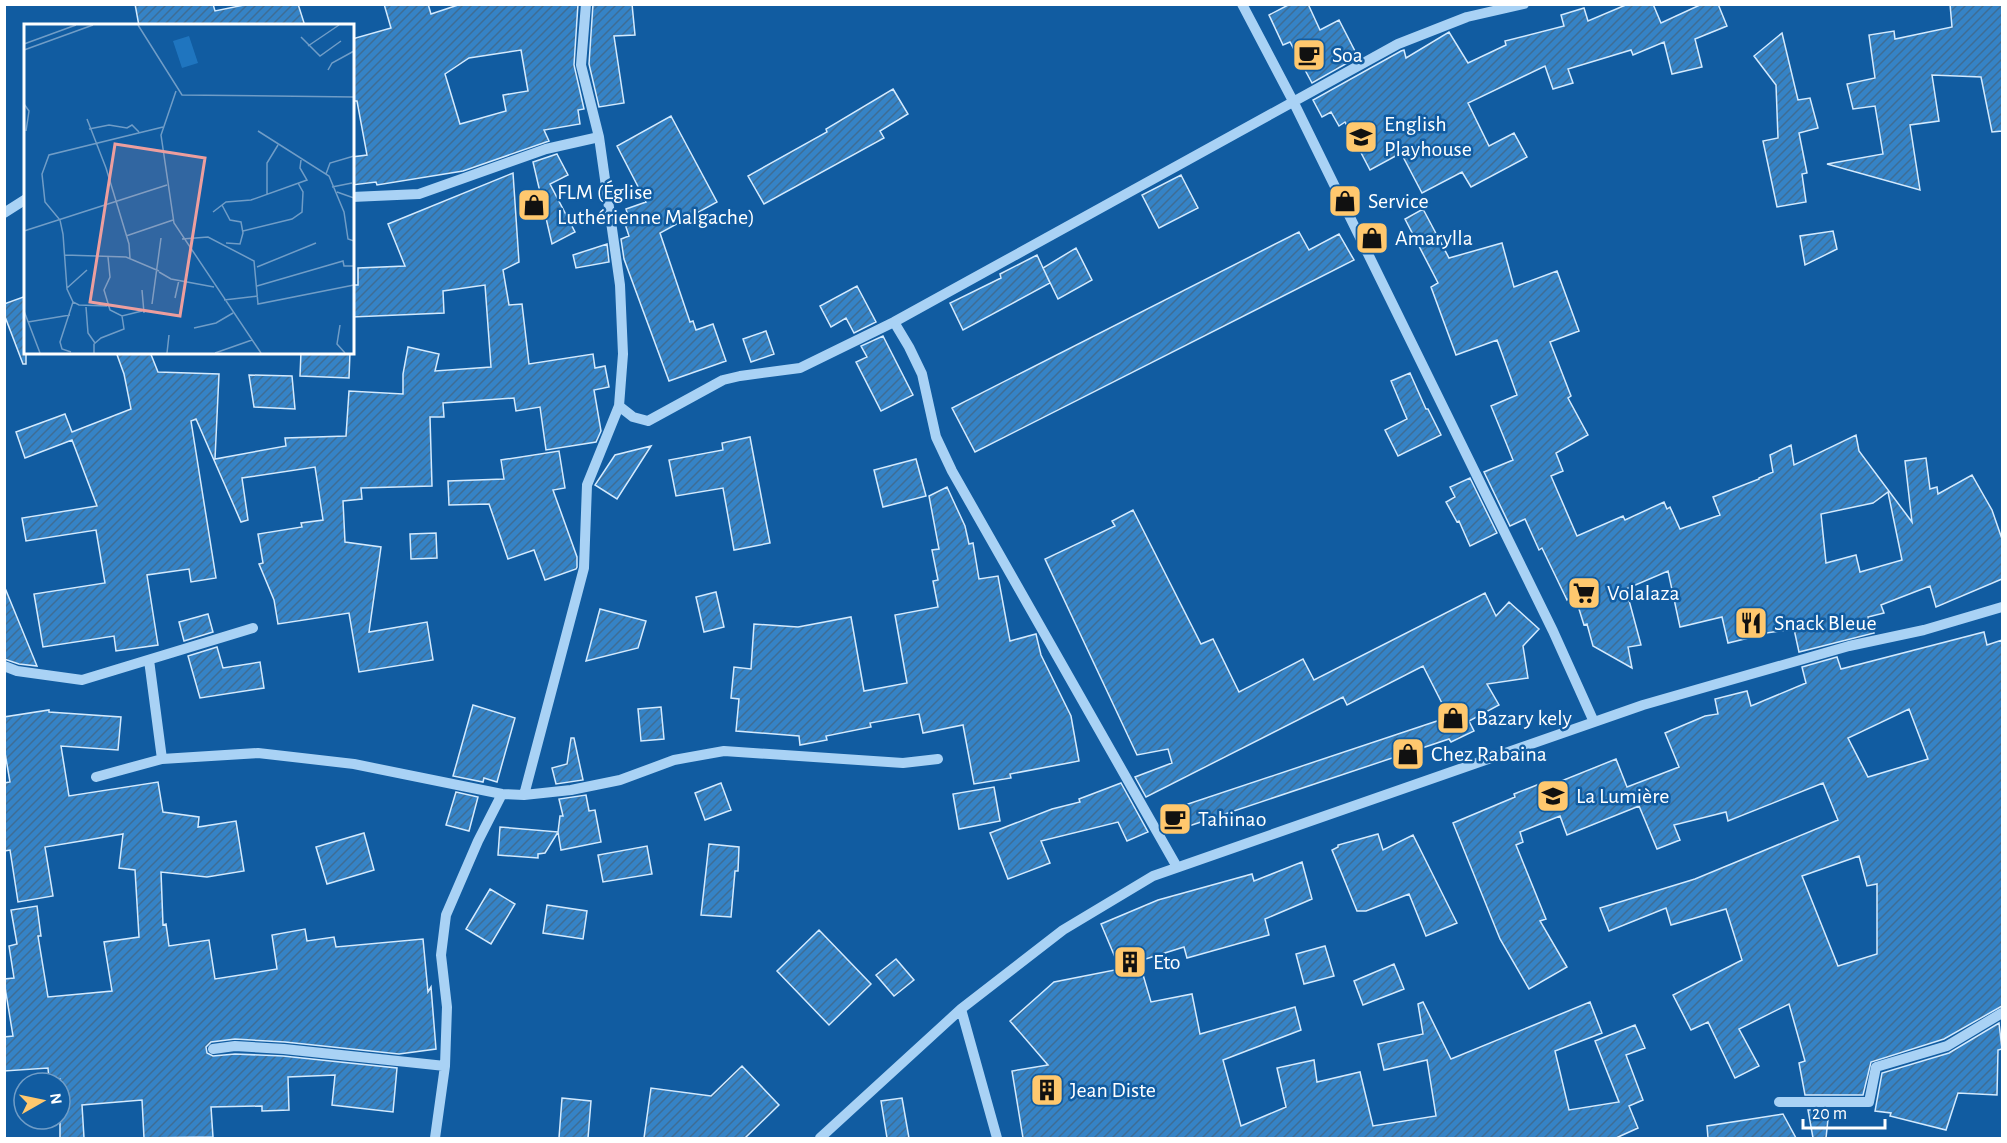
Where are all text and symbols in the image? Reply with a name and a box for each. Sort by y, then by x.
inset map [24,24,354,354]
cafe icon: Soa [1291,37,1327,73]
place label: Soa [1332,44,1363,66]
place label: English Playhouse [1384,113,1472,160]
school or university icon: English Playhouse [1343,119,1379,155]
place label: FLM (Église Luthérienne Malgache) [557,180,755,228]
shop icon: Service [1327,183,1363,219]
shop icon: FLM (Église Luthérienne Malgache) [516,187,552,223]
place label: Service [1368,190,1429,212]
shop icon: Amarylla [1354,220,1390,256]
place label: Amarylla [1395,227,1473,249]
supermarket icon: Volalaza [1566,575,1602,611]
place label: Volalaza [1607,582,1680,604]
restaurant icon: Snack Bleue [1733,605,1769,641]
place label: Snack Bleue [1774,612,1877,634]
shop icon: Bazary kely [1435,700,1471,736]
place label: Bazary kely [1476,707,1573,729]
shop icon: Chez Rabaina [1390,736,1426,772]
place label: Chez Rabaina [1431,743,1547,765]
school or university icon: La Lumière [1535,778,1571,814]
place label: La Lumière [1576,785,1669,807]
cafe icon: Tahinao [1157,801,1193,837]
place label: Tahinao [1198,808,1267,830]
building icon: Eto [1112,944,1148,980]
place label: Eto [1153,951,1181,973]
north arrow [12,1071,72,1131]
building icon: Jean Diste [1029,1072,1065,1108]
place label: Jean Diste [1070,1079,1156,1101]
text: N [47,1092,65,1106]
scale bar [1803,1092,1886,1130]
text: 20 m [1812,1105,1847,1123]

